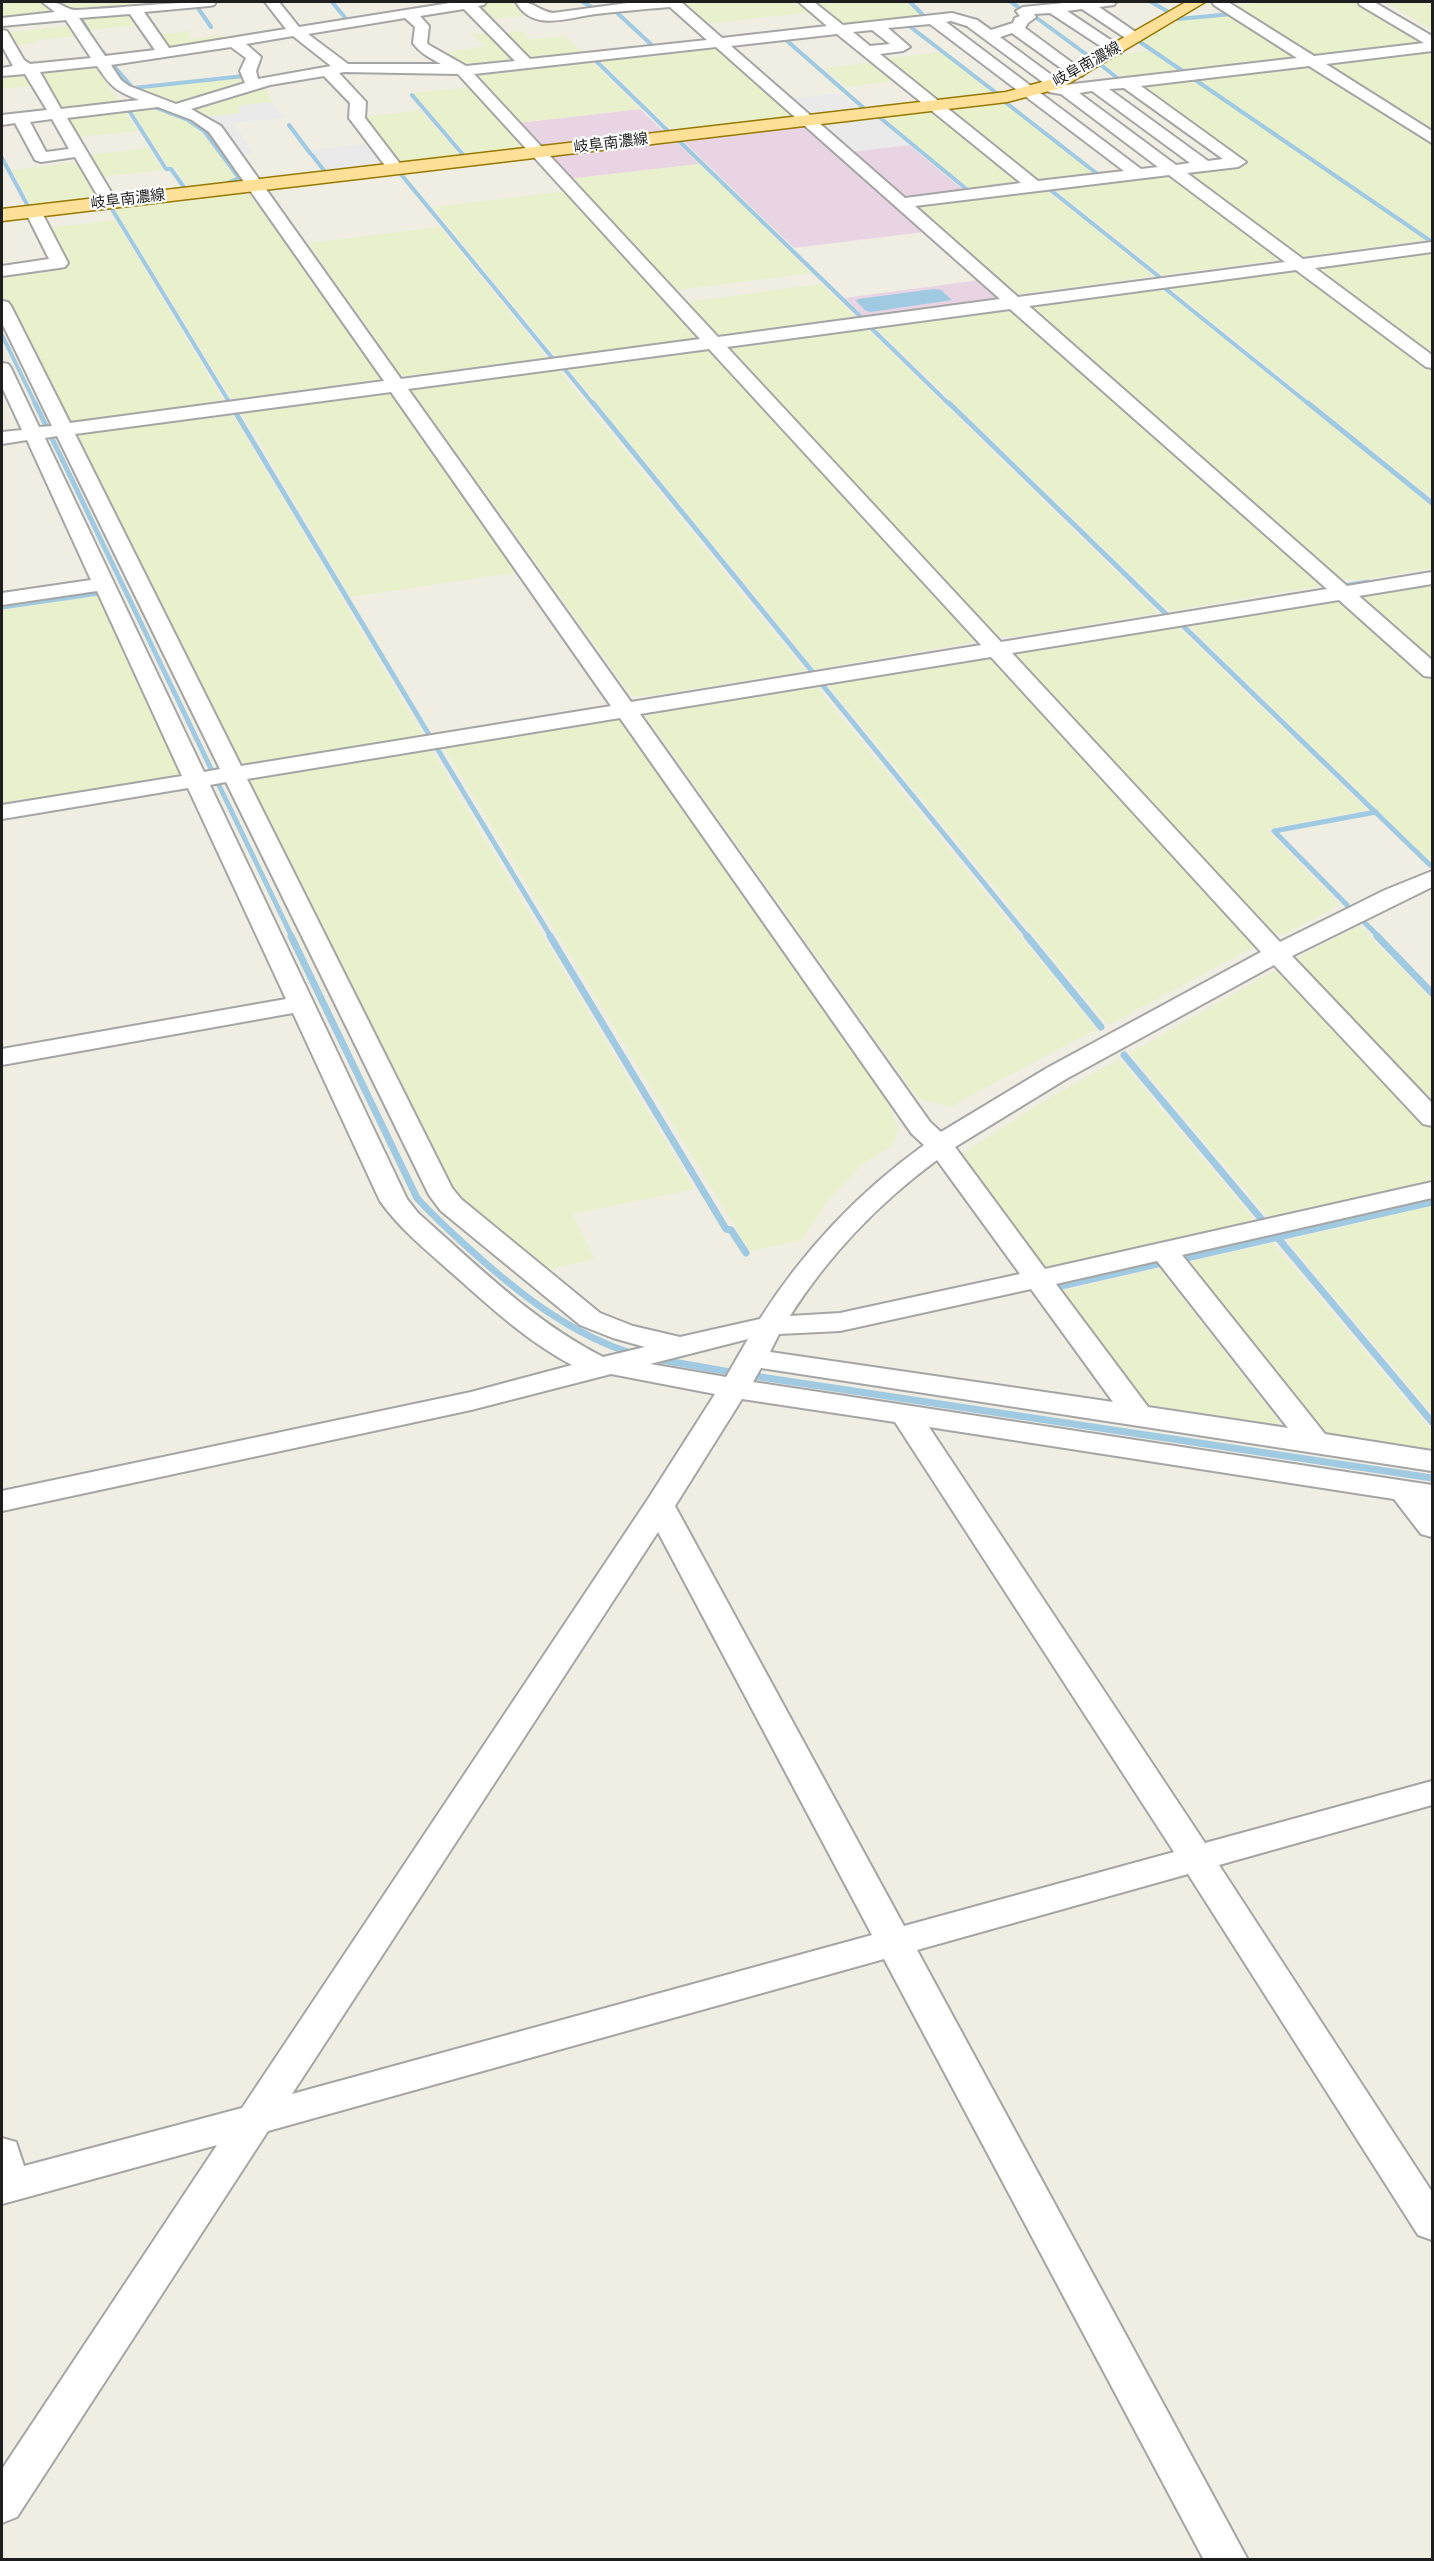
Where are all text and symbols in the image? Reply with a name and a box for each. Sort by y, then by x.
street label: 岐阜南濃線 [1050,39,1124,91]
street label: 岐阜南濃線 [573,130,649,158]
street label: 岐阜南濃線 [90,186,166,214]

